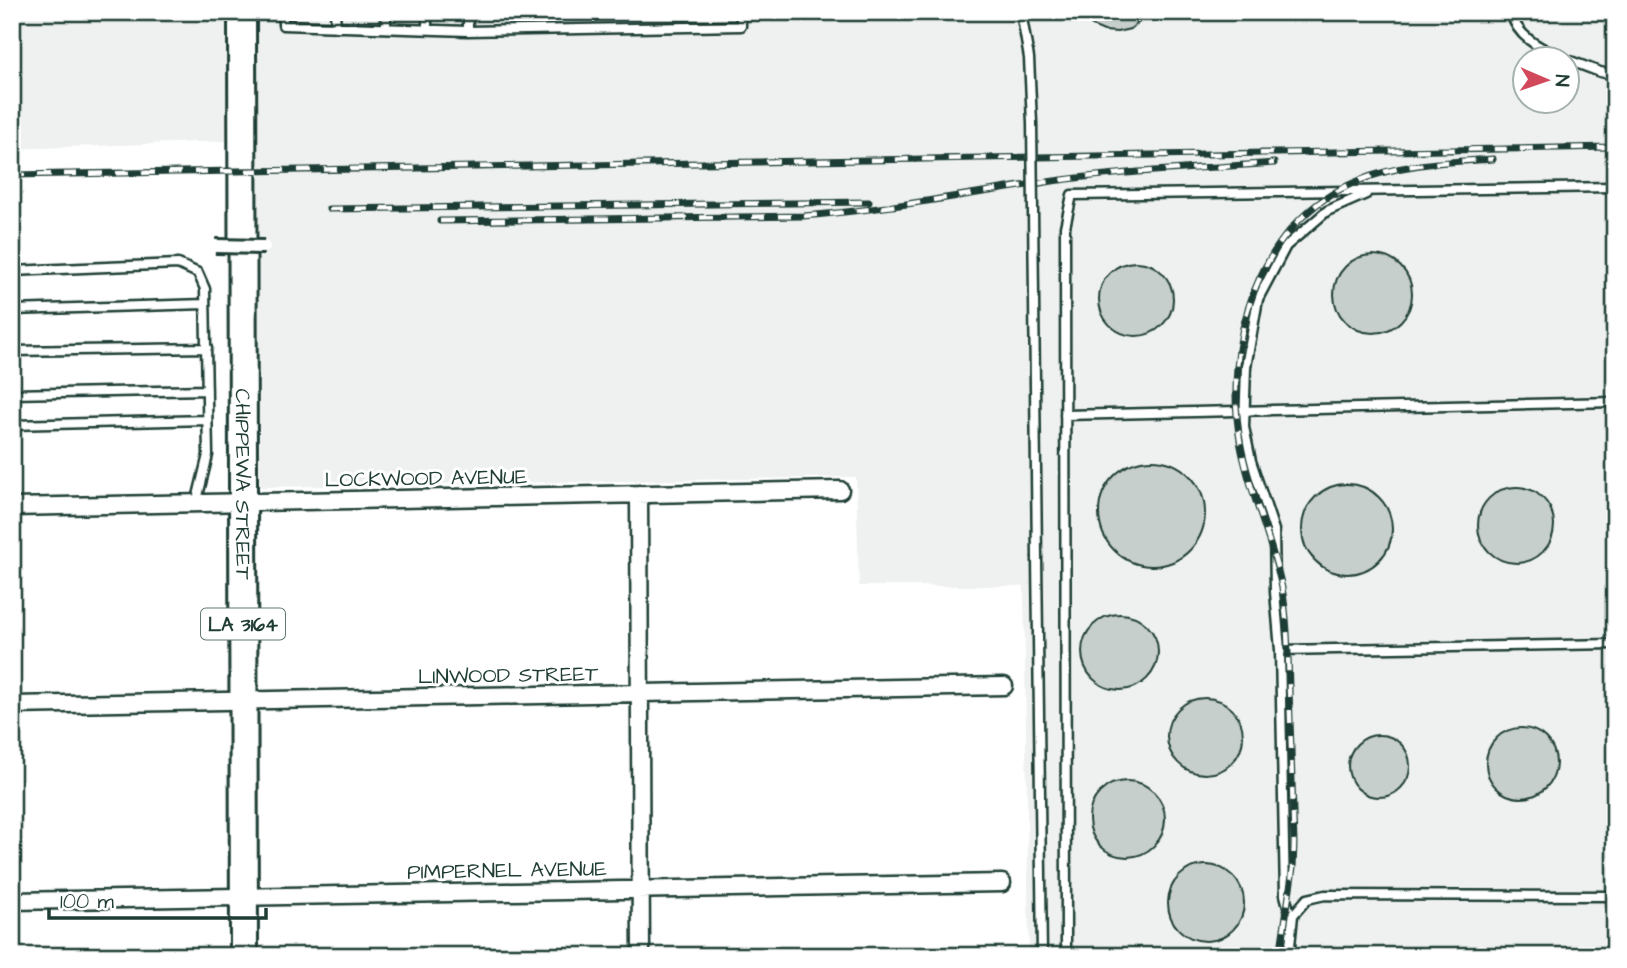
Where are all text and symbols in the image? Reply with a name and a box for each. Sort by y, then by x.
north arrow [1512,46,1582,116]
text: N [1548,74,1575,87]
street label: CHIPPEWA STREET [228,388,257,581]
street label: LOCKWOOD AVENUE [324,462,528,495]
road number: LA 3164 [201,608,285,639]
street label: LINWOOD STREET [418,659,599,692]
street label: PIMPERNEL AVENUE [407,854,608,887]
scale bar [49,877,266,921]
text: 100 m [60,887,115,916]

